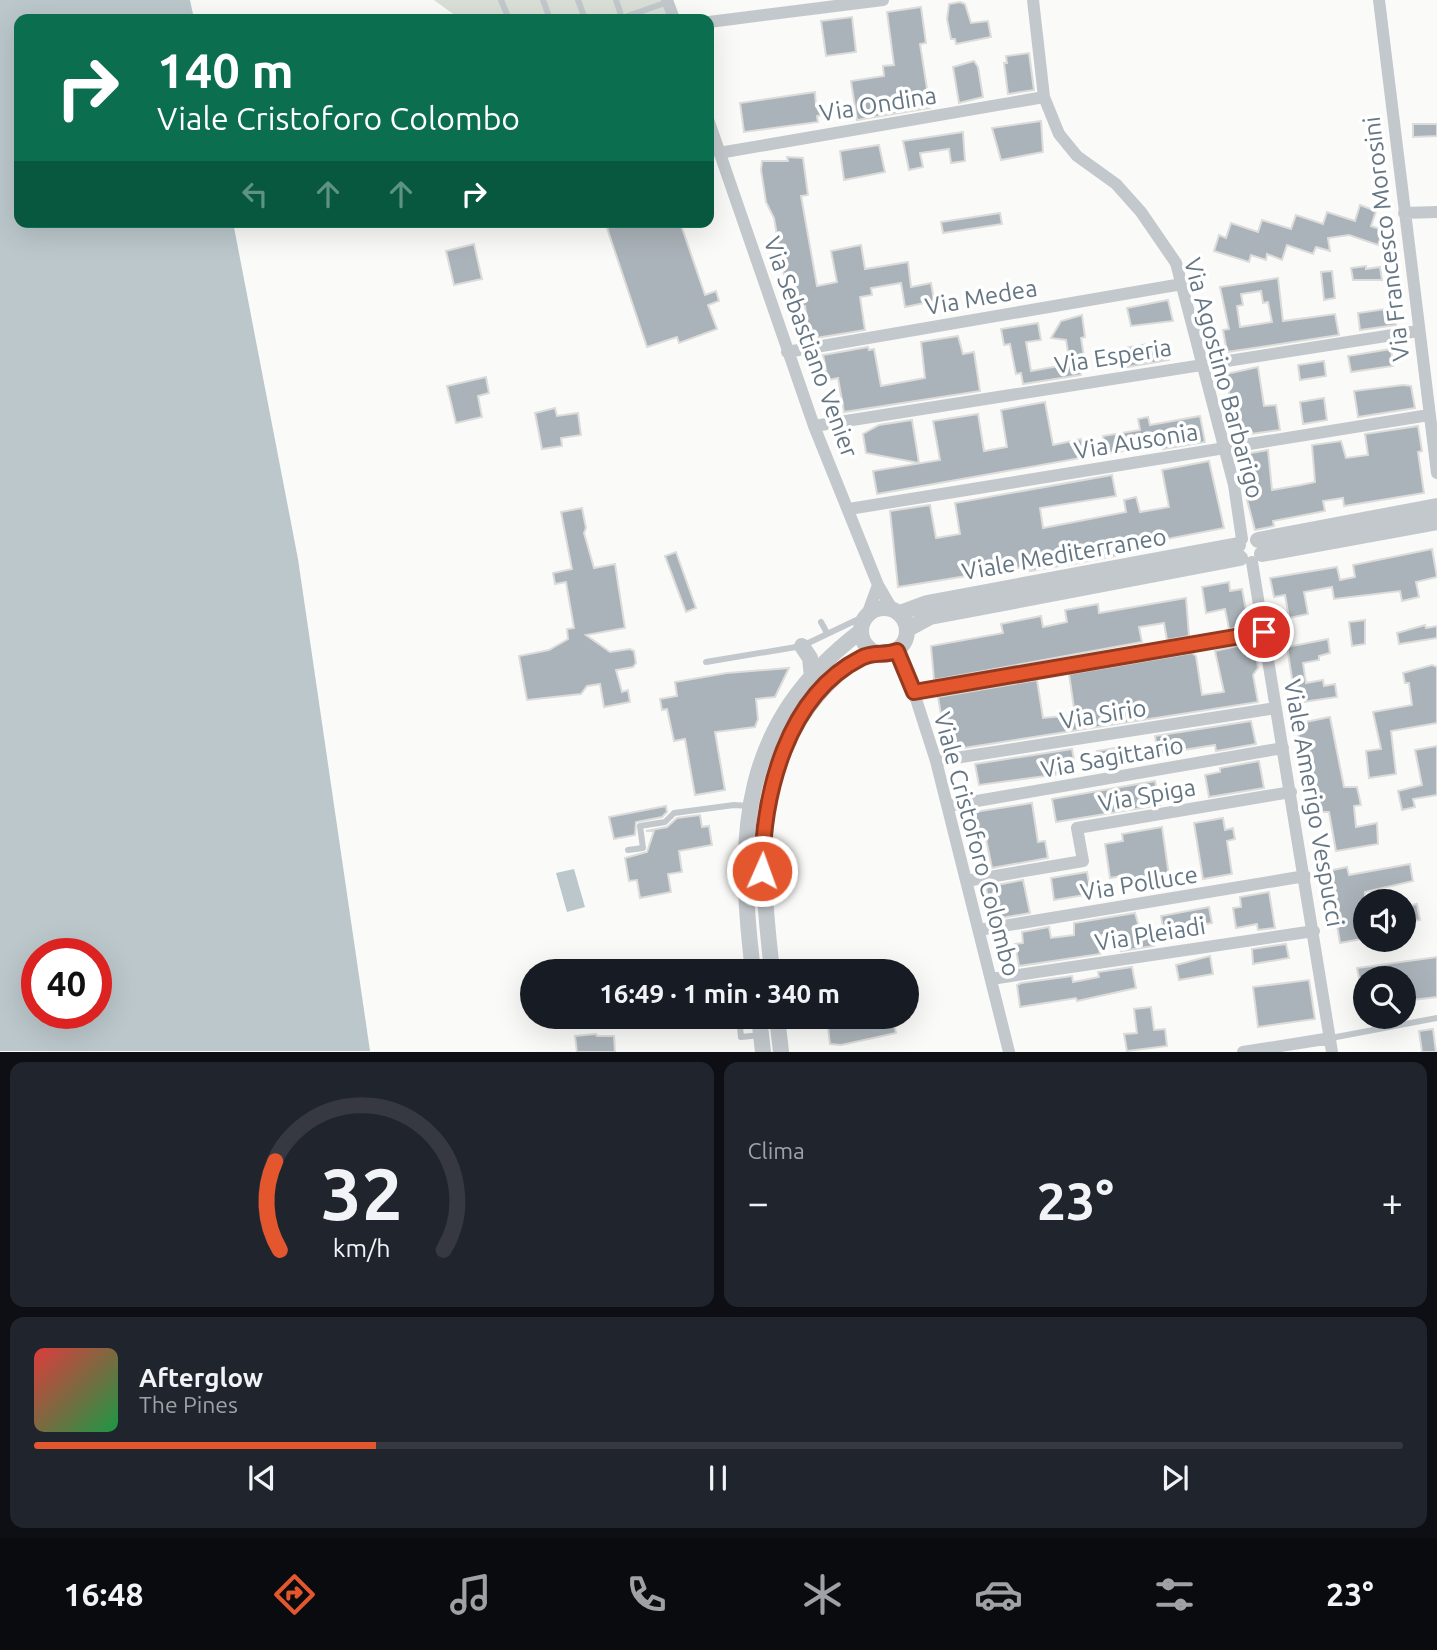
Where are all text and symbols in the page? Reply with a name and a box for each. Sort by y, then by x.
icon: right [42,42,133,133]
text: 140 m [157,42,294,97]
street label: Via Ondina [818,81,938,127]
text: Viale Cristoforo Colombo [157,100,520,136]
street label: Via Francesco Morosini [1358,115,1414,363]
icon: left [236,175,274,213]
icon: ahead [309,175,347,213]
icon: ahead [382,175,420,213]
icon: right [455,175,493,213]
street label: Via Sebastiano Venier [759,233,863,461]
street label: Via Agostino Barbarigo [1179,255,1269,501]
street label: Via Medea [923,274,1039,320]
street label: Via Esperia [1053,333,1173,379]
street label: Via Ausonia [1072,418,1200,464]
street label: Viale Mediterraneo [960,523,1168,585]
pin [1234,602,1294,662]
icon: arrive [1245,613,1283,651]
street label: Viale Amerigo Vespucci [1279,677,1349,929]
street label: Via Sirio [1058,694,1148,734]
street label: Viale Cristoforo Colombo [929,709,1025,979]
street label: Via Sagittario [1039,731,1185,783]
street label: Via Spiga [1096,773,1198,817]
position arrow [725,834,799,908]
street label: Via Polluce [1078,860,1200,906]
map controls [1353,889,1416,1029]
button: sound [1353,889,1416,952]
street label: Via Pleiadi [1093,912,1207,956]
speed limit sign: 40 [21,938,112,1029]
button: search [1353,966,1416,1029]
text: 16:49 · 1 min · 340 m [599,979,840,1008]
text: Clima [748,1138,805,1163]
text: 32 [321,1153,403,1235]
text: 23° [1037,1172,1114,1230]
text: − [748,1181,769,1223]
text: + [1382,1181,1403,1223]
text: km/h [333,1234,391,1262]
text: Afterglow [139,1363,263,1392]
text: The Pines [139,1392,238,1417]
icon: previous [243,1459,281,1497]
icon: pause [699,1459,737,1497]
icon: next [1156,1459,1194,1497]
icon: directions [270,1570,319,1619]
icon: music [446,1570,495,1619]
icon: phone [622,1570,671,1619]
icon: climate [798,1570,847,1619]
icon: car [974,1570,1023,1619]
icon: filters [1150,1570,1199,1619]
text: 16:48 [63,1576,144,1612]
text: 23° [1326,1576,1374,1612]

